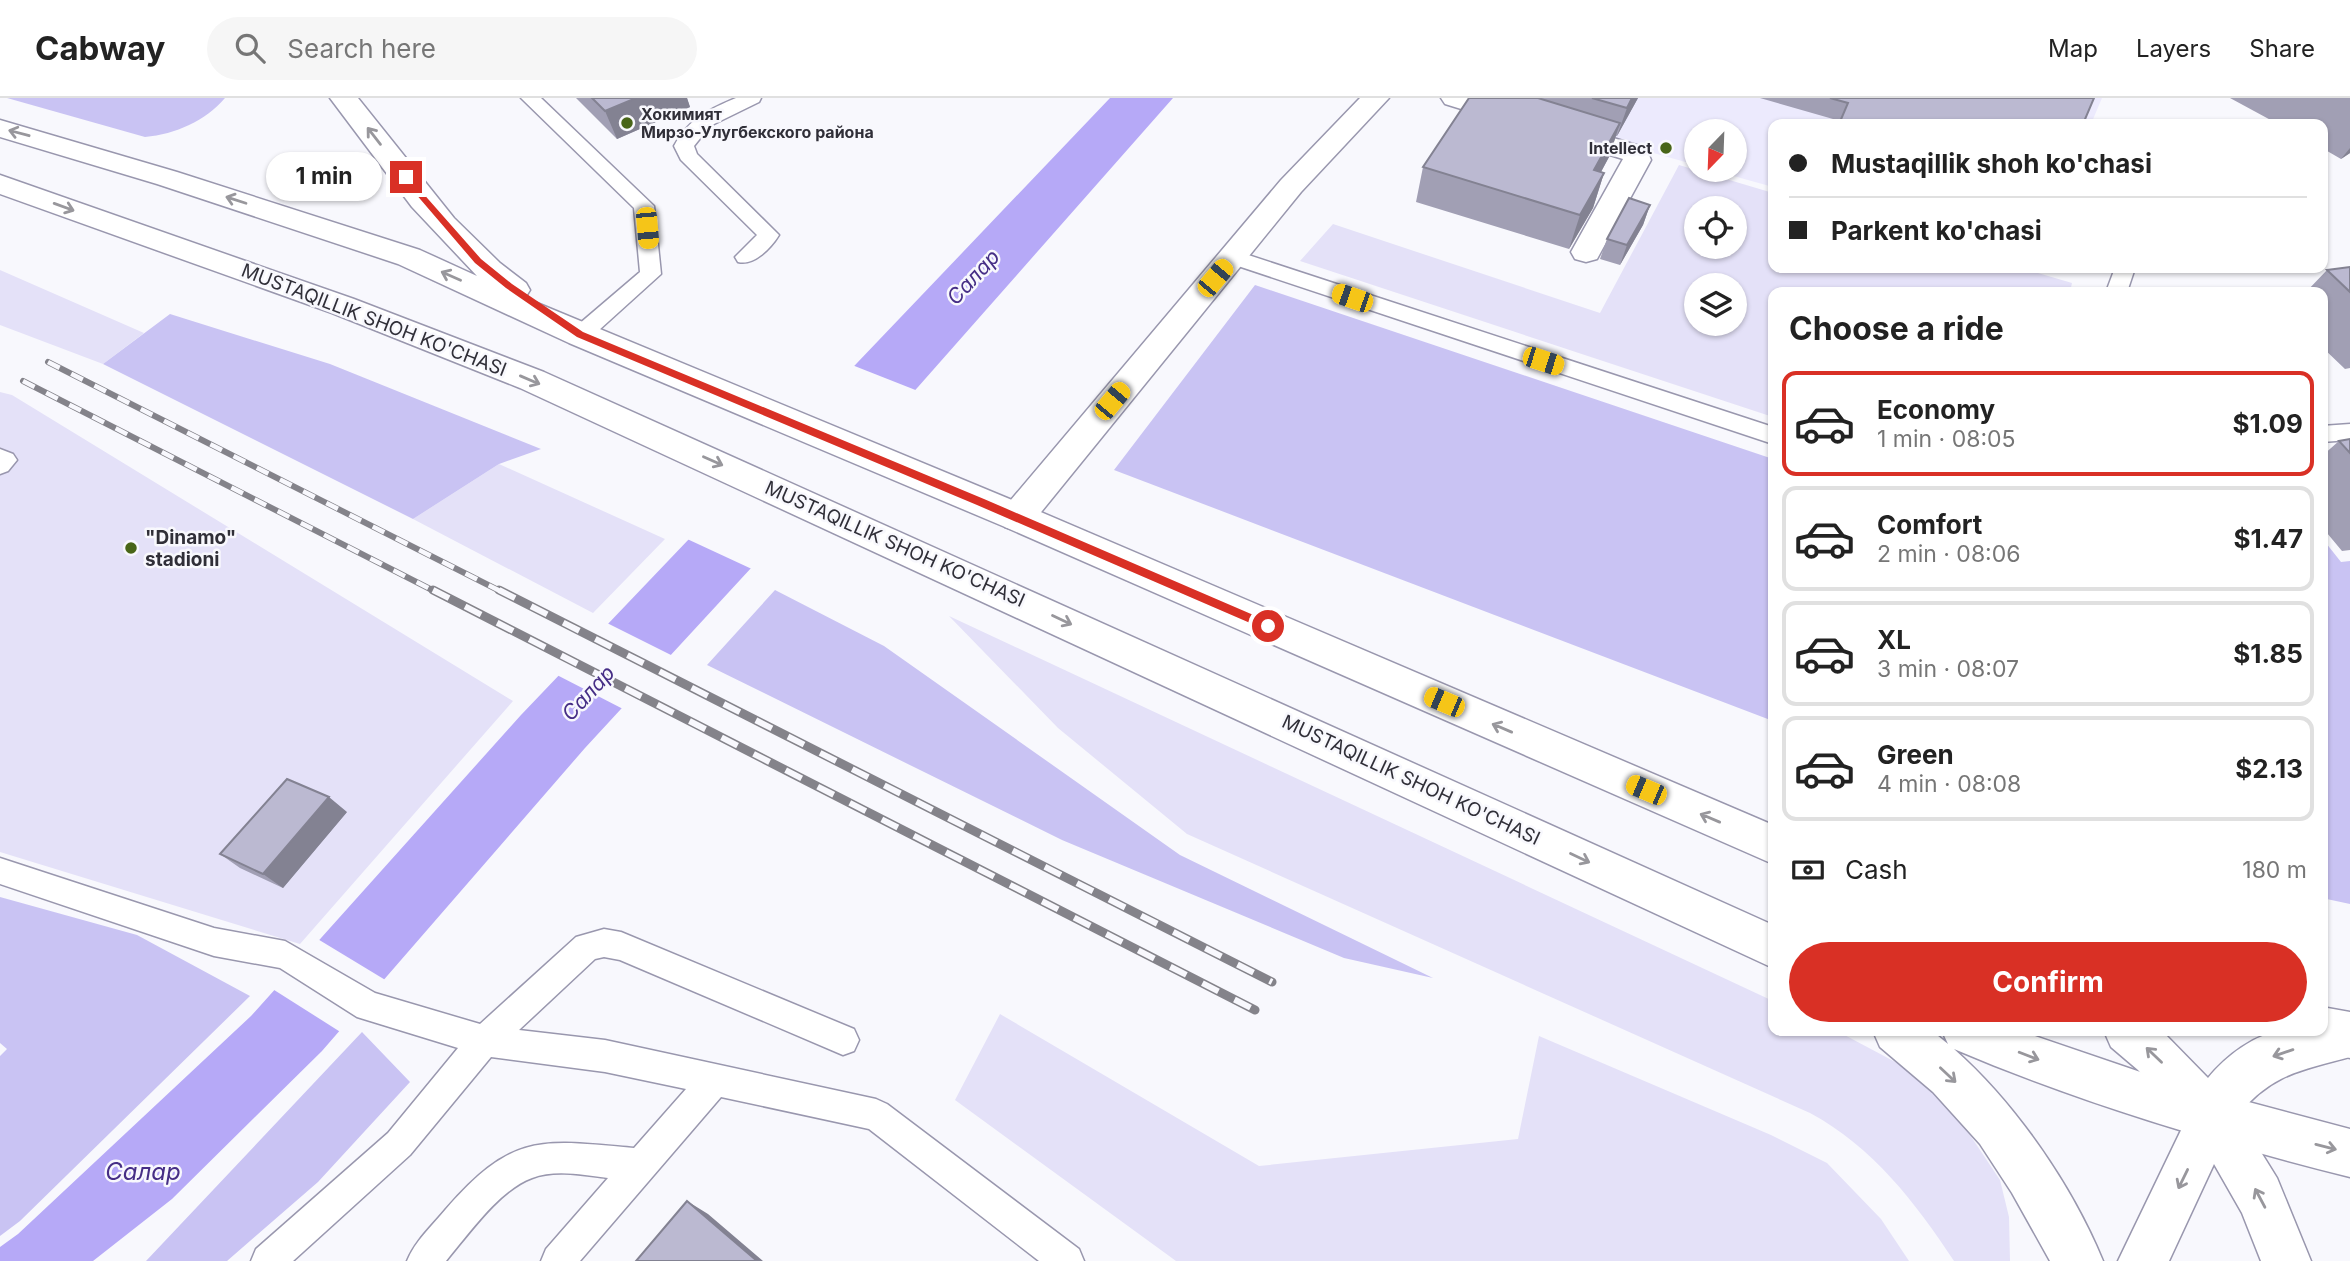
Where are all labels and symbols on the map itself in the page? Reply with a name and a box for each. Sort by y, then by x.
place label: Хокимият Мирзо-Улугбекского района [641,104,874,142]
marker: Хокимият Мирзо-Улугбекского района [619,115,635,131]
north arrow [1684,119,1746,182]
one-way arrow [8,126,31,139]
one-way arrow [366,127,381,145]
place label: Intellect [1589,138,1652,158]
marker: Intellect [1658,140,1674,156]
callout: 1 min [266,153,382,202]
route end [390,161,422,193]
one-way arrow [226,193,248,206]
one-way arrow [53,201,75,214]
car [635,206,660,250]
water label: Салар [941,244,1005,310]
car [1194,255,1237,301]
street label: MUSTAQILLIK SHOH KO'CHASI [238,259,510,381]
one-way arrow [441,269,462,282]
car [1329,281,1376,315]
car [1520,345,1567,377]
one-way arrow [519,374,540,387]
car [1091,378,1134,424]
one-way arrow [701,455,723,468]
street label: MUSTAQILLIK SHOH KO'CHASI [762,476,1028,612]
place label: "Dinamo" stadioni [145,526,236,571]
marker: "Dinamo" stadioni [123,540,139,556]
route start [1252,610,1284,642]
one-way arrow [1051,614,1072,627]
water label: Салар [556,660,620,726]
car [1421,684,1468,720]
street label: MUSTAQILLIK SHOH KO'CHASI [1278,710,1544,850]
one-way arrow [1491,720,1513,733]
car [1623,772,1670,808]
one-way arrow [1700,811,1721,824]
one-way arrow [1569,852,1590,865]
one-way arrow [2146,1047,2163,1064]
one-way arrow [2272,1047,2294,1060]
one-way arrow [2017,1050,2039,1063]
one-way arrow [1939,1066,1956,1083]
one-way arrow [2314,1141,2337,1154]
water label: Салар [105,1157,181,1186]
one-way arrow [2176,1168,2189,1189]
one-way arrow [2253,1188,2266,1209]

